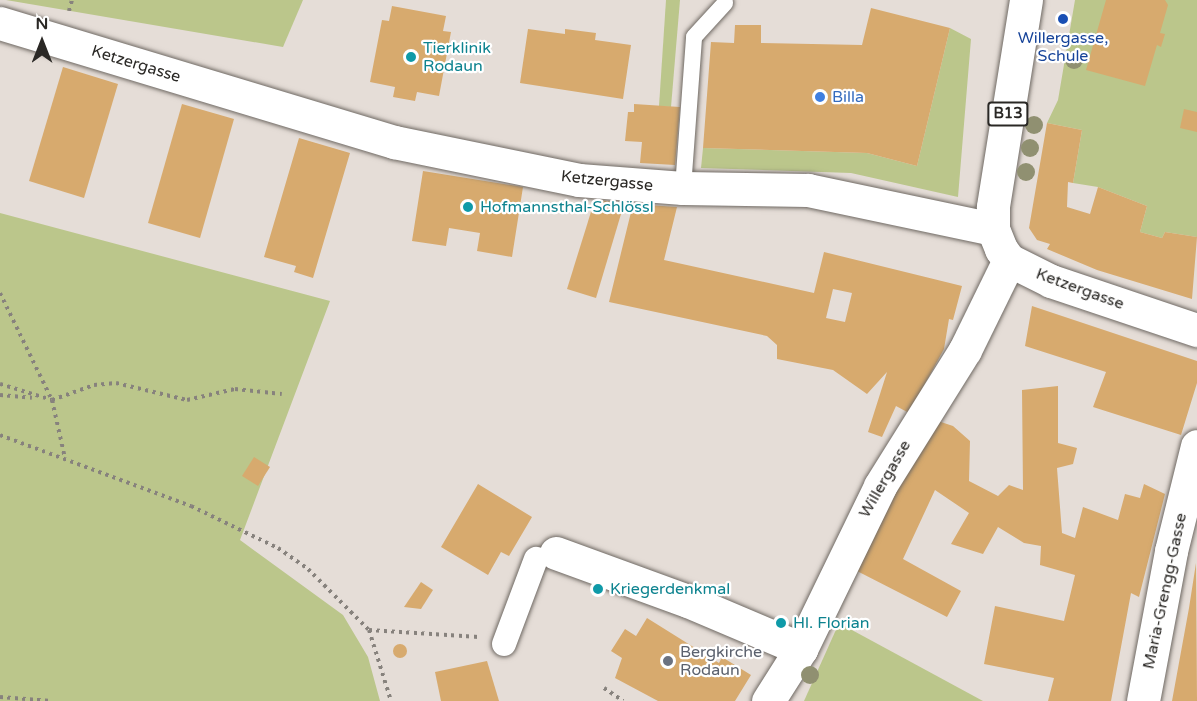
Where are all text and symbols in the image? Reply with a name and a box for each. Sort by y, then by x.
north arrow [12,12,72,72]
marker: Willergasse, Schule [1056,12,1070,26]
text: N [36,14,48,34]
place label: Willergasse, Schule [1018,28,1108,66]
place label: Tierklinik Rodaun [423,38,491,76]
street label: Ketzergasse [89,41,183,87]
marker: Tierklinik Rodaun [404,50,418,64]
place label: Billa [832,87,864,107]
marker: Billa [813,90,827,104]
road number: B13 [987,102,1029,126]
street label: Ketzergasse [560,167,654,195]
place label: Hofmannsthal-Schlössl [480,197,654,217]
marker: Hofmannsthal-Schlössl [461,200,475,214]
street label: Ketzergasse [1033,264,1127,314]
street label: Willergasse [855,437,915,521]
street label: Maria-Grengg-Gasse [1139,511,1191,671]
place label: Kriegerdenkmal [610,579,730,599]
marker: Kriegerdenkmal [591,582,605,596]
place label: Hl. Florian [793,613,869,633]
marker: Hl. Florian [774,616,788,630]
place label: Bergkirche Rodaun [680,642,762,680]
marker: Bergkirche Rodaun [661,654,675,668]

